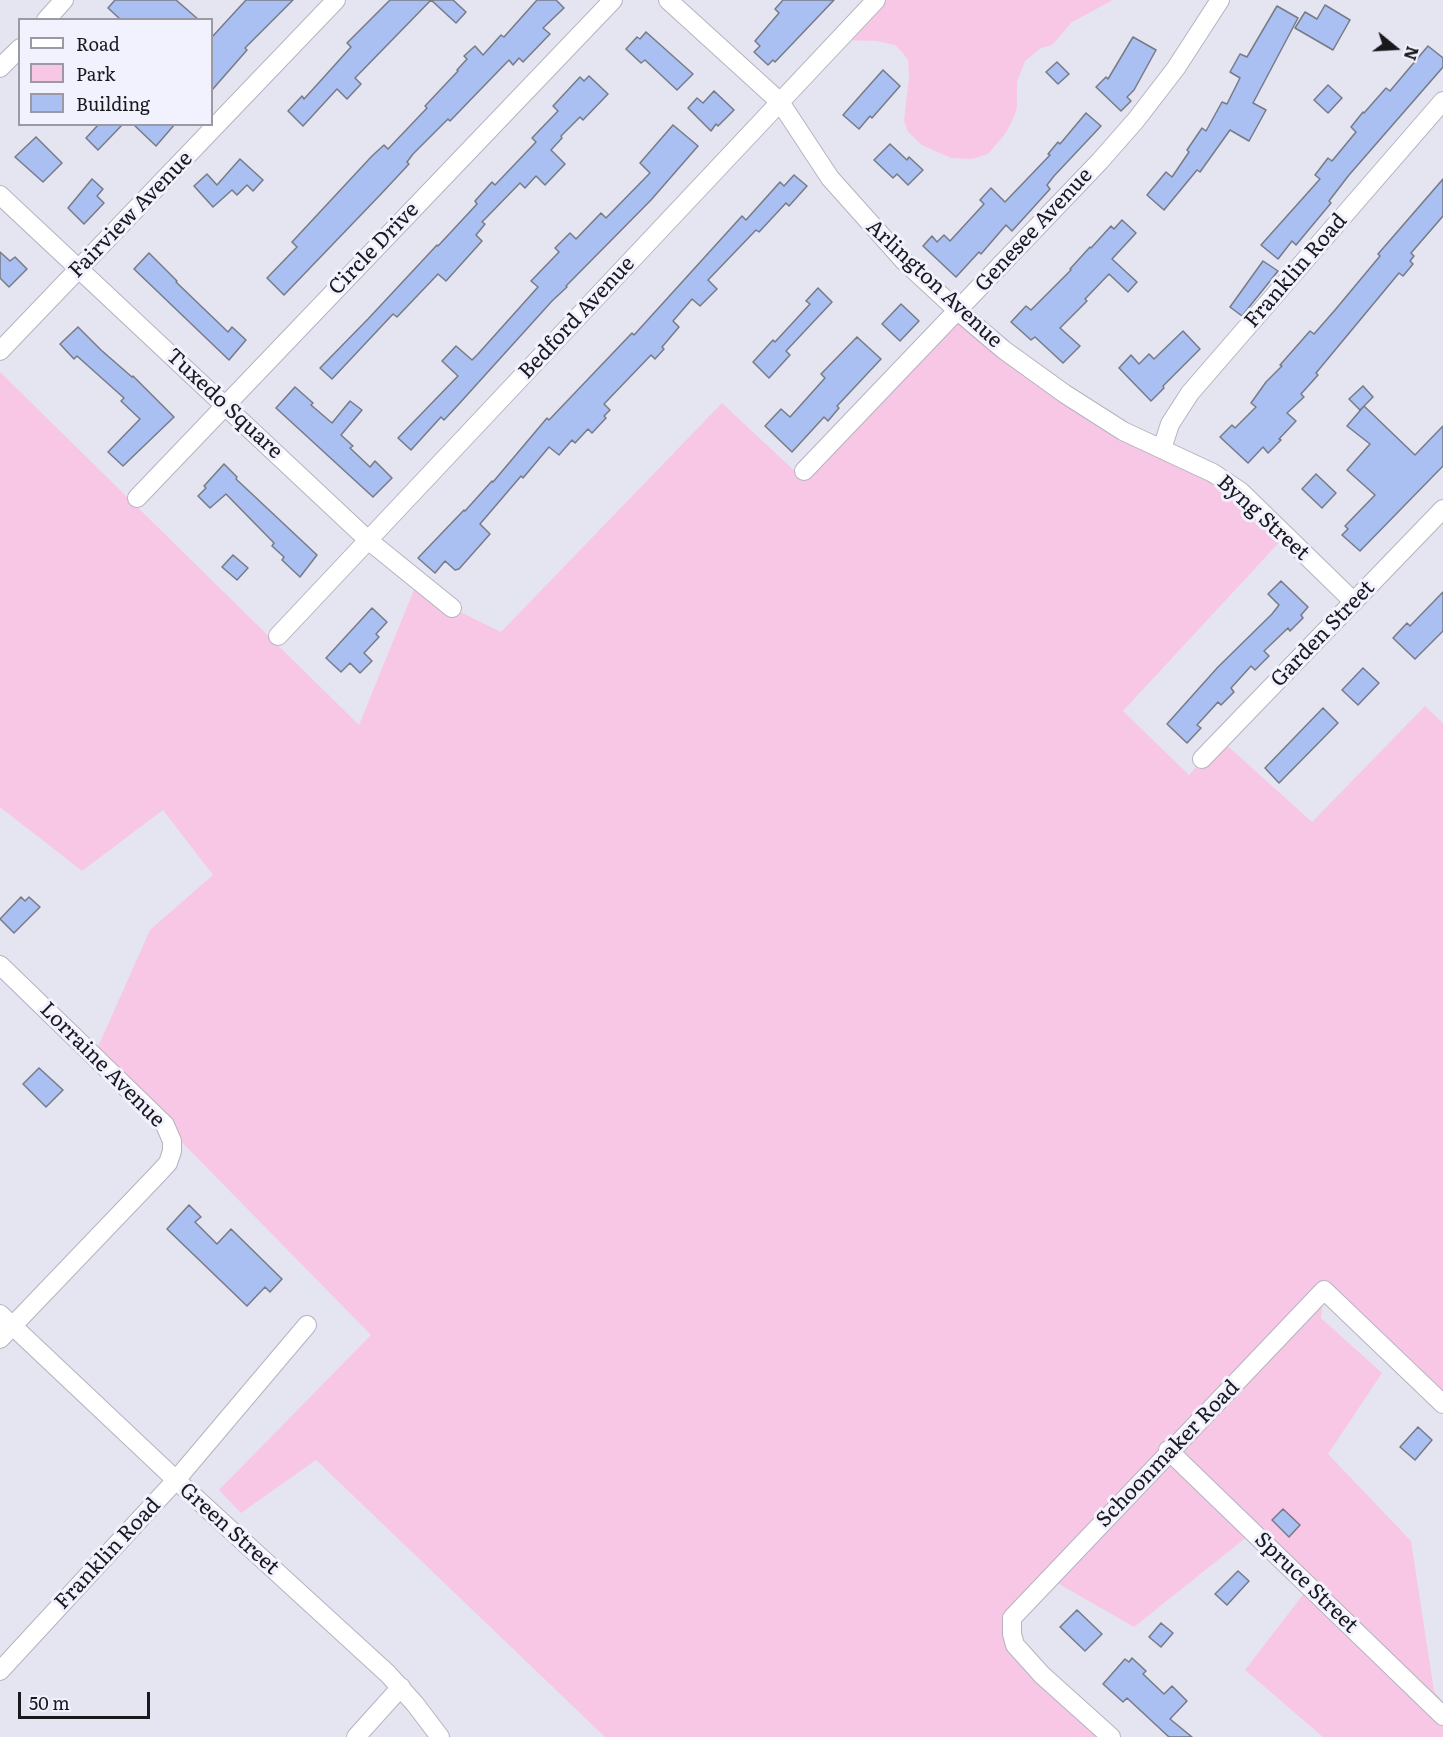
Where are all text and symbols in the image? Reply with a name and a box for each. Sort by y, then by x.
legend [18,18,213,126]
north arrow [1365,18,1425,78]
text: Road [76,30,120,57]
text: N [1399,43,1426,64]
text: Park [76,60,115,87]
text: Building [76,90,150,117]
street label: Fairview Avenue [64,146,198,284]
street label: Genesee Avenue [970,163,1098,297]
street label: Circle Drive [324,198,424,300]
street label: Franklin Road [1239,209,1353,333]
street label: Arlington Avenue [861,215,1007,353]
street label: Bedford Avenue [514,252,640,384]
street label: Tuxedo Square [161,344,287,464]
street label: Byng Street [1212,470,1314,566]
street label: Garden Street [1266,576,1380,692]
street label: Lorraine Avenue [34,997,170,1133]
street label: Schoonmaker Road [1091,1375,1245,1533]
street label: Green Street [174,1478,284,1580]
street label: Franklin Road [50,1493,166,1615]
street label: Spruce Street [1249,1527,1363,1639]
scale bar [21,1680,153,1718]
text: 50 m [29,1689,70,1716]

